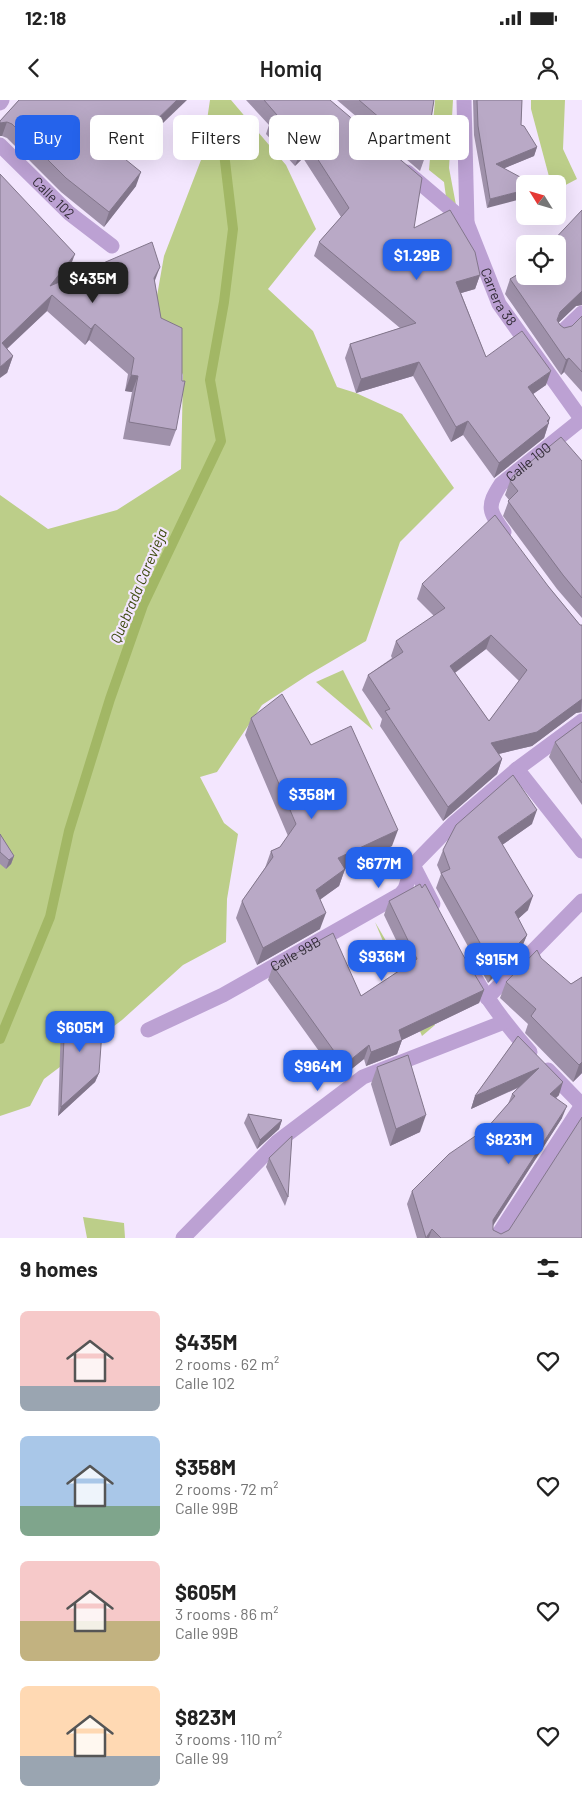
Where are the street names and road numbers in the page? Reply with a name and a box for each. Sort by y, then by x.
street label: Calle 102 [29,173,78,222]
street label: Carrera 38 [478,265,521,329]
street label: Calle 100 [502,438,554,485]
street label: Calle 99B [267,932,324,975]

